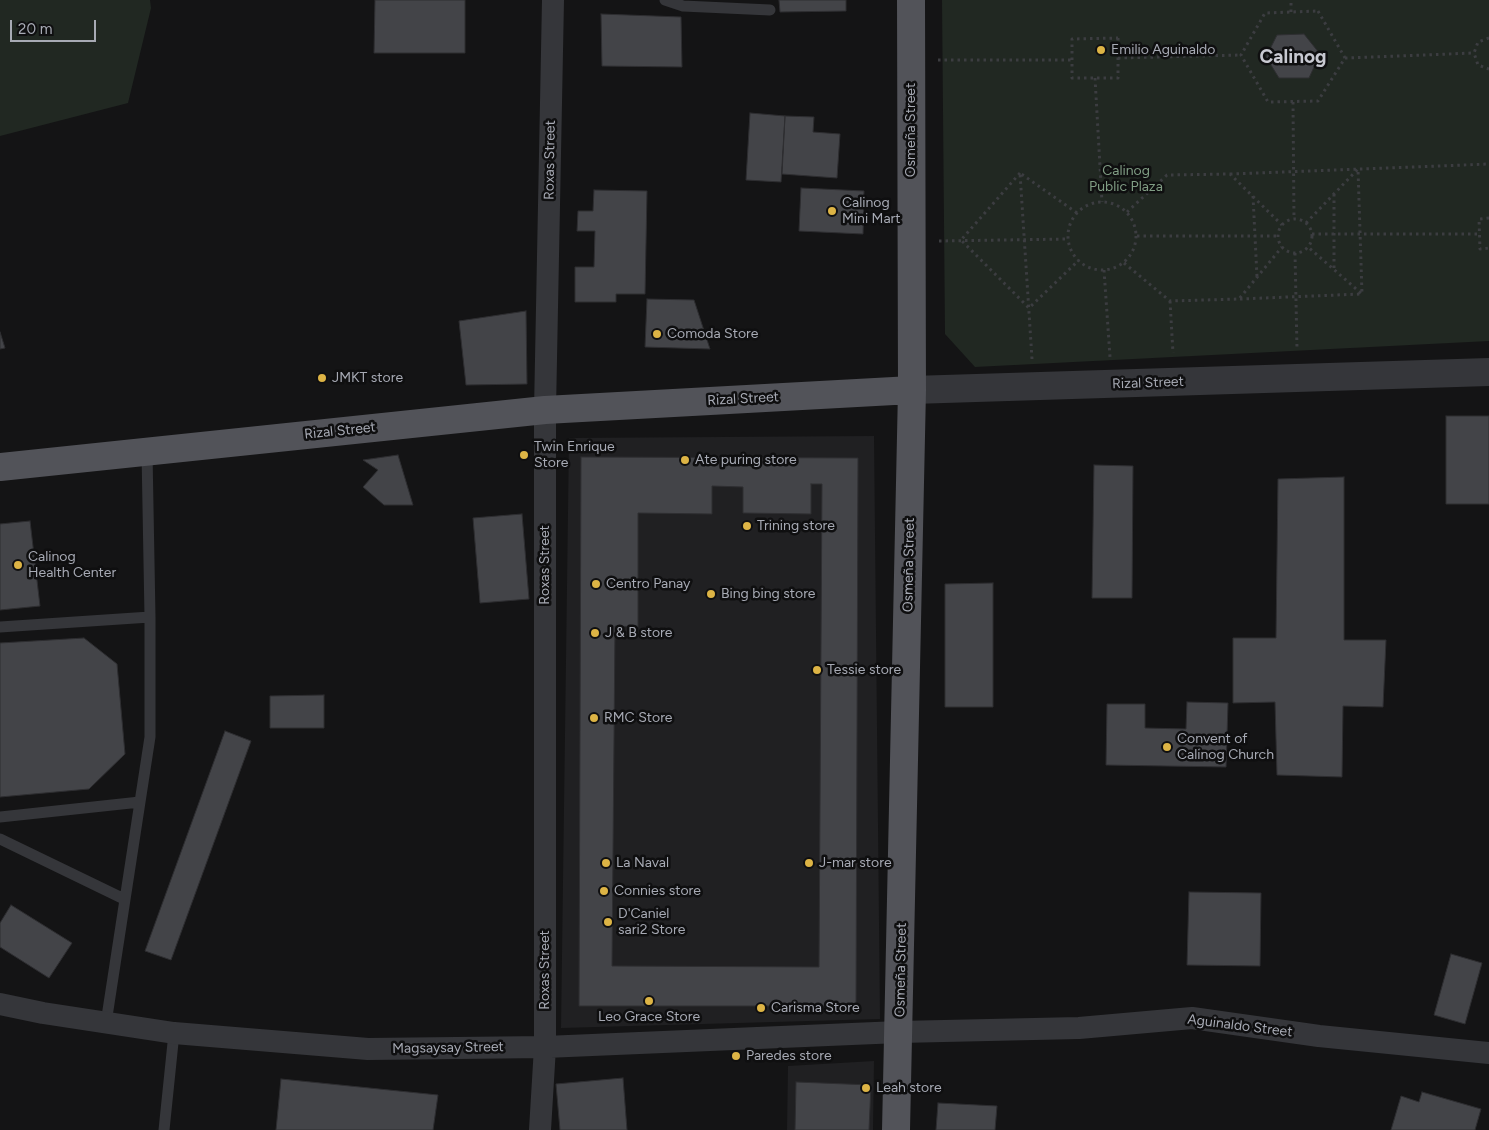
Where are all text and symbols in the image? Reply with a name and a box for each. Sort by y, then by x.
scale bar [12,10,99,42]
text: 20 m [18,20,52,38]
place label: Emilio Aguinaldo [1111,42,1215,58]
marker: Emilio Aguinaldo [1095,44,1107,56]
district label: Calinog [1260,46,1326,68]
street label: Osmeña Street [903,83,919,177]
street label: Roxas Street [541,120,559,200]
park label: Calinog Public Plaza [1089,163,1163,196]
place label: Calinog Mini Mart [842,195,901,228]
marker: Calinog Mini Mart [826,205,838,217]
place label: Comoda Store [667,326,758,342]
marker: Comoda Store [651,328,663,340]
place label: JMKT store [332,370,403,386]
marker: JMKT store [316,372,328,384]
street label: Rizal Street [1112,373,1184,393]
street label: Rizal Street [707,389,779,409]
street label: Rizal Street [303,419,377,443]
place label: Twin Enrique Store [534,439,615,472]
marker: Twin Enrique Store [518,449,530,461]
place label: Ate puring store [695,452,797,468]
marker: Ate puring store [679,454,691,466]
place label: Trining store [757,518,835,534]
street label: Osmeña Street [900,518,918,612]
marker: Trining store [741,520,753,532]
street label: Roxas Street [537,525,553,605]
place label: Calinog Health Center [28,549,116,582]
marker: Calinog Health Center [12,559,24,571]
place label: Centro Panay [606,576,690,592]
marker: Centro Panay [590,578,602,590]
place label: Bing bing store [721,586,816,602]
marker: Bing bing store [705,588,717,600]
place label: J & B store [605,625,672,641]
marker: J & B store [589,627,601,639]
place label: Tessie store [827,662,901,678]
marker: Tessie store [811,664,823,676]
place label: RMC Store [604,710,673,726]
marker: RMC Store [588,712,600,724]
place label: Convent of Calinog Church [1177,731,1274,764]
marker: Convent of Calinog Church [1161,741,1173,753]
place label: La Naval [616,855,669,871]
place label: J-mar store [819,855,892,871]
marker: La Naval [600,857,612,869]
marker: J-mar store [803,857,815,869]
place label: Connies store [614,883,701,899]
marker: Connies store [598,885,610,897]
place label: D'Caniel sari2 Store [618,906,685,939]
marker: D'Caniel sari2 Store [602,916,614,928]
street label: Osmeña Street [892,923,910,1017]
street label: Roxas Street [537,930,553,1010]
marker: Leo Grace Store [643,995,655,1007]
place label: Carisma Store [771,1000,860,1016]
marker: Carisma Store [755,1002,767,1014]
place label: Leo Grace Store [598,1009,700,1025]
street label: Aguinaldo Street [1187,1011,1293,1041]
street label: Magsaysay Street [392,1039,504,1057]
place label: Paredes store [746,1048,832,1064]
marker: Paredes store [730,1050,742,1062]
place label: Leah store [876,1080,942,1096]
marker: Leah store [860,1082,872,1094]

